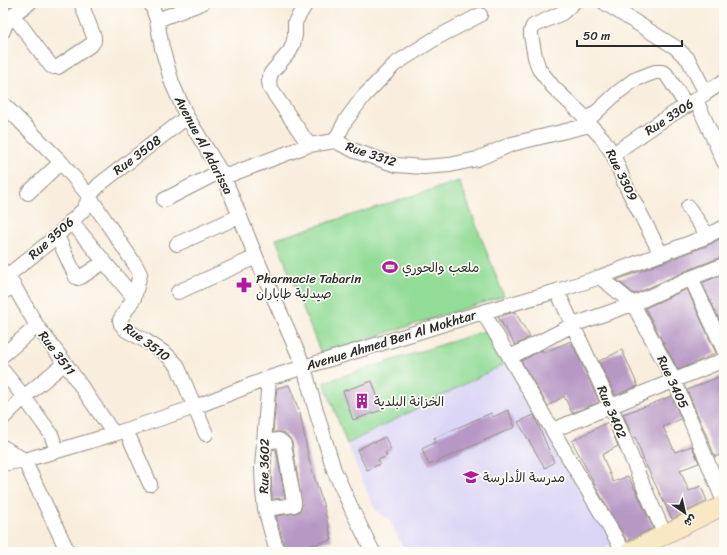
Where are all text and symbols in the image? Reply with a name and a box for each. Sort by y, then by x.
scale bar [577,22,682,48]
text: 50 m [583,25,610,47]
street label: Avenue Al Adarissa [168,91,240,199]
street label: Rue 3306 [640,92,698,142]
street label: Rue 3508 [108,129,166,181]
street label: Rue 3312 [343,135,400,174]
street label: Rue 3309 [600,145,644,205]
street label: Rue 3506 [23,211,79,265]
place label: ملعب والحوري [402,256,479,279]
sports icon: ملعب والحوري [381,258,399,276]
place label: Pharmacie Tabarin صيدلية طاباران [256,267,361,305]
pharmacy icon: Pharmacie Tabarin صيدلية طاباران [235,276,253,294]
street label: Avenue Ahmed Ben Al Mokhtar [302,303,479,377]
street label: Rue 3510 [119,317,175,367]
street label: Rue 3511 [32,326,82,381]
street label: Rue 3405 [651,352,695,412]
street label: Rue 3402 [590,382,634,443]
place label: الخزانة البلدية [374,390,444,413]
building icon: الخزانة البلدية [353,392,371,410]
street label: Rue 3602 [252,438,276,494]
place label: مدرسة الأدارسة [483,466,565,489]
school or university icon: مدرسة الأدارسة [462,468,480,486]
north arrow [665,493,705,533]
text: ش [680,510,701,532]

